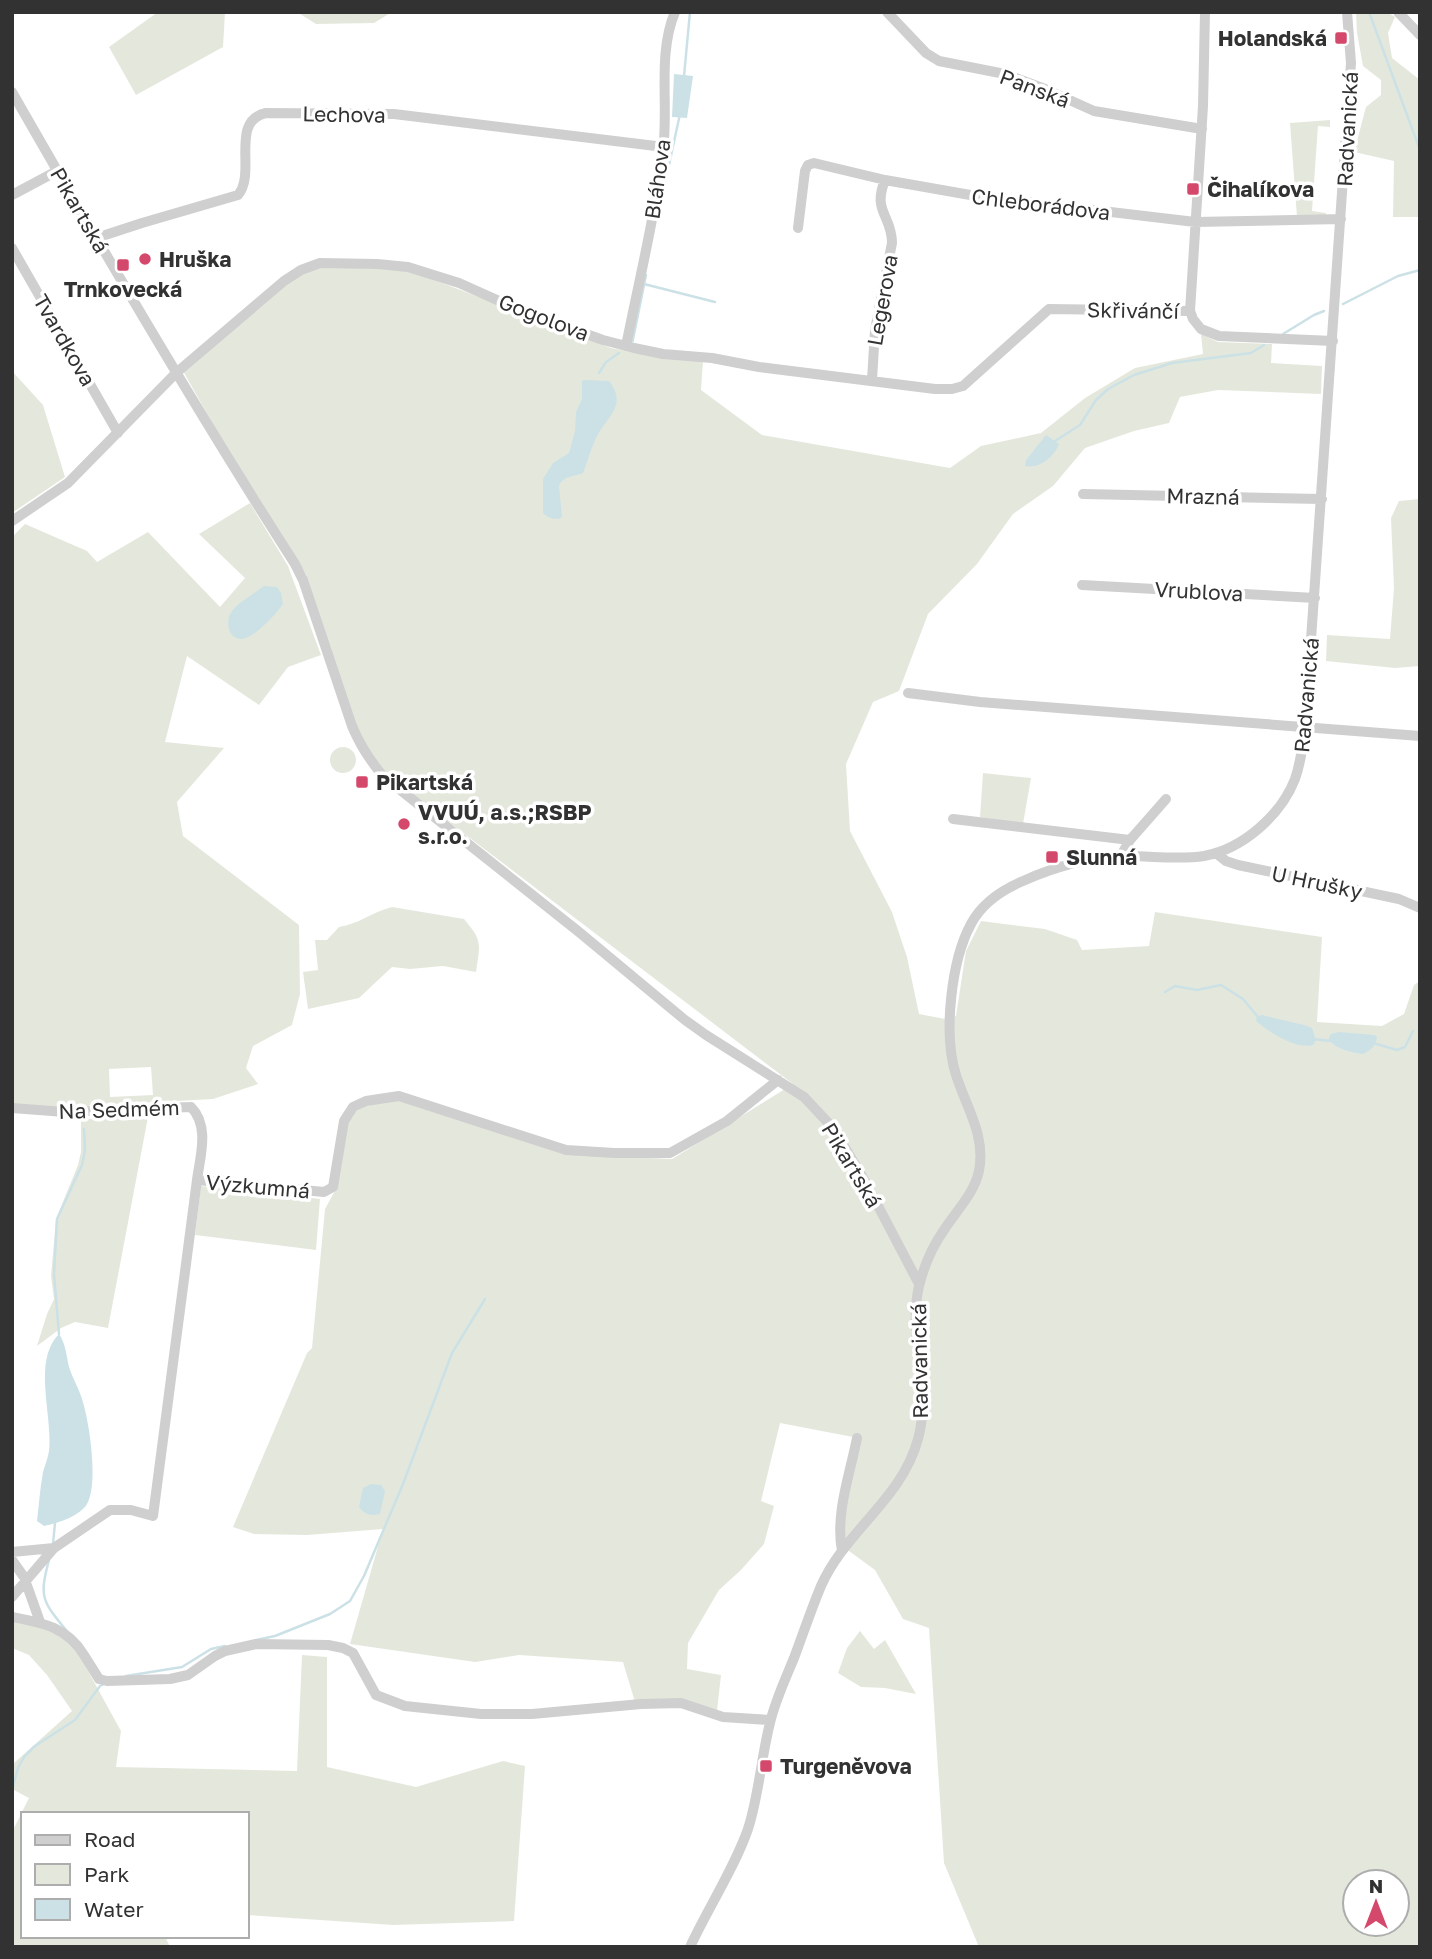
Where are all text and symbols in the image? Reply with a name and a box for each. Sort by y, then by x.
place label: Holandská [1218,25,1327,51]
marker: Holandská [1333,30,1349,46]
street label: Panská [996,63,1074,113]
street label: Radvanická [1331,71,1363,187]
street label: Lechova [302,100,386,128]
street label: Bláhova [639,137,675,221]
street label: Pikartská [45,163,115,257]
place label: Čihalíkova [1207,176,1314,202]
marker: Čihalíkova [1185,181,1201,197]
street label: Chleborádova [970,183,1112,225]
place label: Hruška [159,246,232,272]
marker: Hruška [137,251,153,267]
street label: Legerova [861,252,903,348]
marker: Trnkovecká [115,257,131,273]
place label: Trnkovecká [64,276,182,302]
street label: Gogolova [495,288,593,346]
street label: Tvardkova [28,289,102,391]
street label: Skřivánčí [1087,296,1181,324]
street label: Mrazná [1166,482,1240,510]
street label: Vrublova [1154,576,1244,606]
street label: Radvanická [1288,636,1324,754]
place label: Pikartská [376,769,473,795]
marker: Pikartská [354,774,370,790]
place label: VVUÚ, a.s.;RSBP s.r.o. [418,799,592,849]
marker: VVUÚ, a.s.;RSBP s.r.o. [396,816,412,832]
place label: Slunná [1066,844,1137,870]
marker: Slunná [1044,849,1060,865]
street label: U Hrušky [1269,860,1365,904]
street label: Na Sedmém [58,1094,180,1124]
street label: Pikartská [817,1118,887,1212]
street label: Výzkumná [205,1168,311,1204]
street label: Radvanická [905,1303,933,1419]
place label: Turgeněvova [780,1753,912,1779]
marker: Turgeněvova [758,1758,774,1774]
legend [21,1812,248,1938]
text: Road [84,1826,135,1852]
text: Park [84,1861,130,1887]
north arrow [1341,1868,1411,1938]
text: N [1369,1874,1383,1897]
text: Water [84,1896,144,1922]

